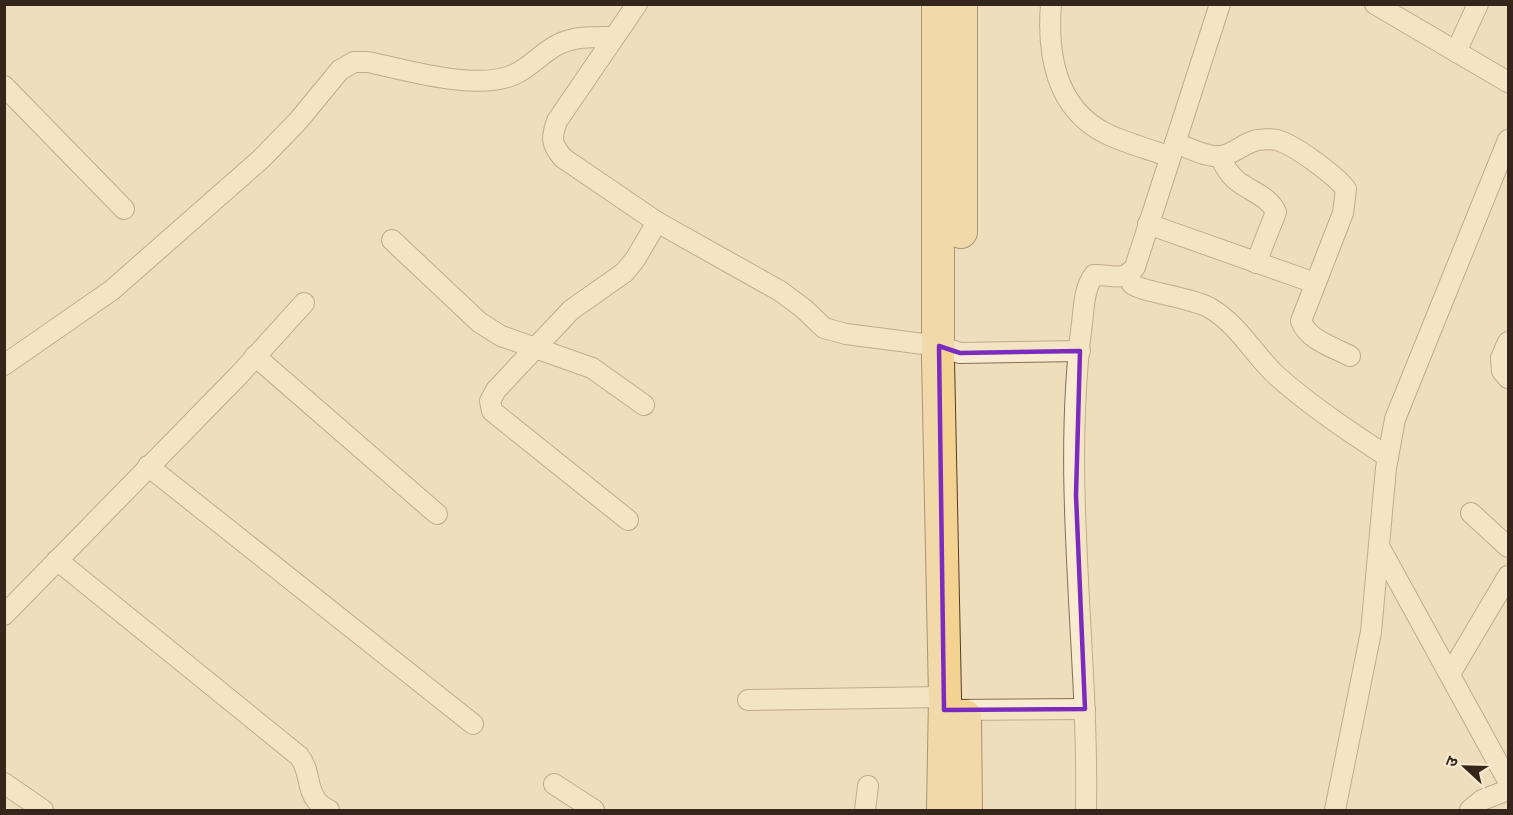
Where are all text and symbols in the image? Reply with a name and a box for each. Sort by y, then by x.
north arrow [1435,737,1495,797]
text: उ [1439,752,1465,771]

